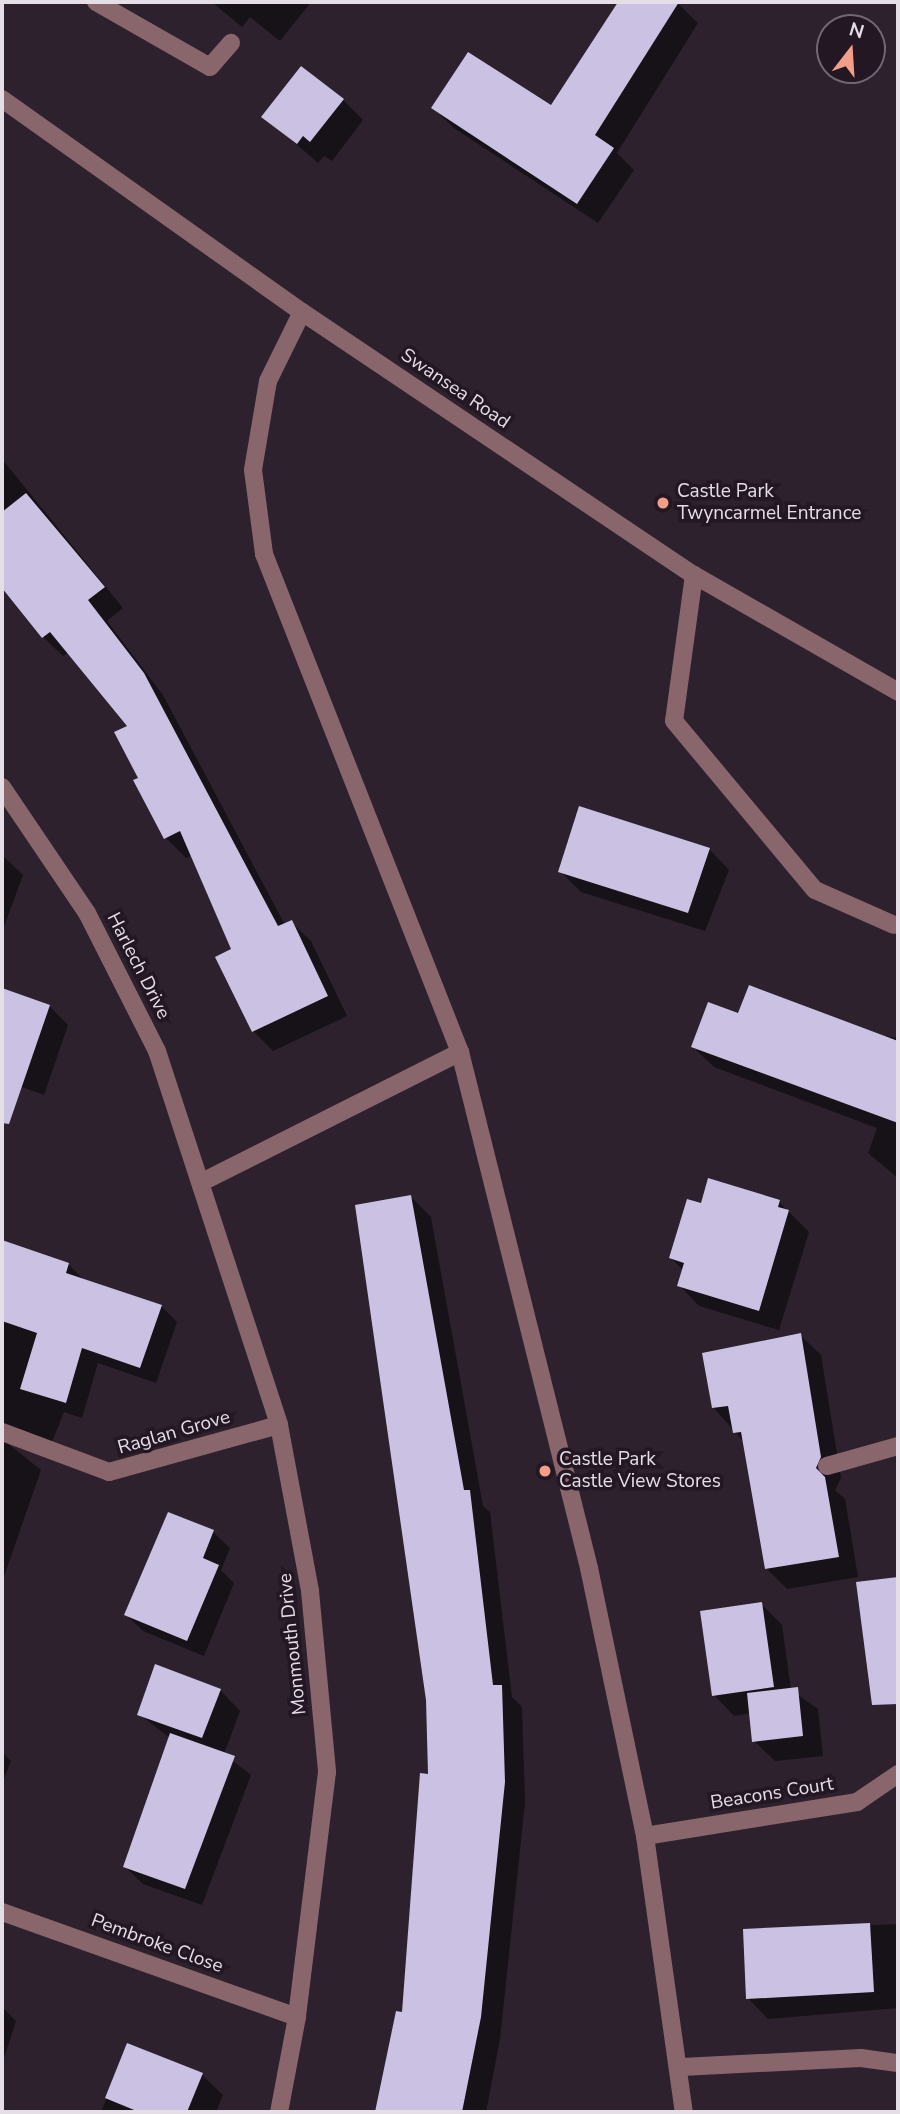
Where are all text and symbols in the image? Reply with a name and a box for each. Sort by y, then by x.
north arrow [816,14,886,84]
text: N [846,16,867,45]
street label: Swansea Road [396,344,514,434]
place label: Castle Park Twyncarmel Entrance [677,481,861,525]
marker: Castle Park Twyncarmel Entrance [655,495,671,511]
street label: Harlech Drive [101,909,175,1023]
street label: Raglan Grove [115,1406,233,1460]
place label: Castle Park Castle View Stores [559,1449,721,1493]
marker: Castle Park Castle View Stores [537,1463,553,1479]
street label: Monmouth Drive [274,1572,312,1716]
street label: Beacons Court [709,1773,835,1815]
street label: Pembroke Close [88,1910,226,1978]

